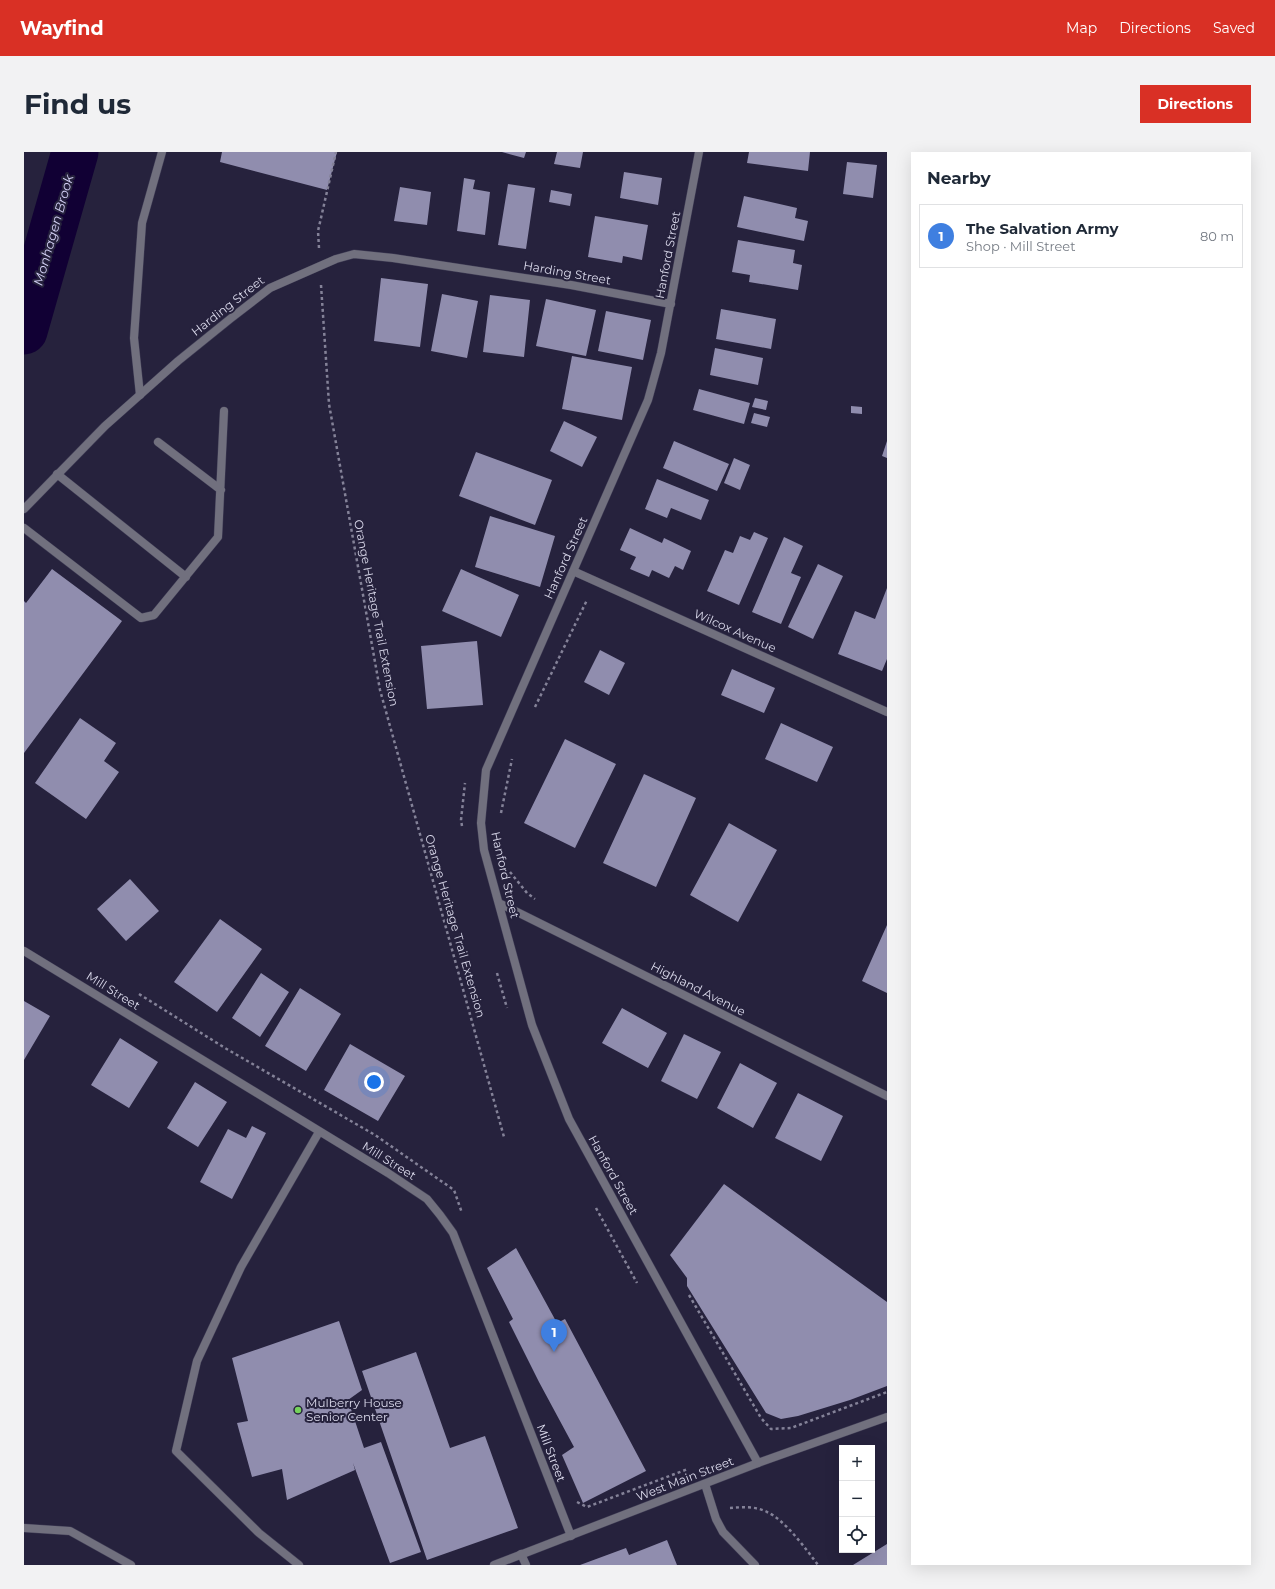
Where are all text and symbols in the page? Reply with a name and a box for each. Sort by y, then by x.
text: Wayfind [20,17,104,40]
text: Map [1066,19,1097,37]
text: Directions [1119,19,1191,37]
text: Saved [1213,19,1255,37]
button: Directions [1140,85,1251,123]
text: Find us [24,87,131,121]
text: Nearby [927,168,991,188]
water label: Monhagen Brook [29,171,77,287]
street label: Hanford Street [652,210,683,300]
text: The Salvation Army [966,219,1119,238]
text: 1 [938,228,944,244]
text: 80 m [1200,228,1234,244]
text: Shop · Mill Street [966,238,1075,254]
street label: Harding Street [522,257,612,288]
street label: Harding Street [188,272,267,339]
street label: Hanford Street [541,514,590,601]
street label: Orange Heritage Trail Extension [351,518,402,708]
street label: Wilcox Avenue [692,606,779,655]
street label: Hanford Street [488,830,523,920]
street label: Orange Heritage Trail Extension [422,832,489,1019]
street label: Highland Avenue [648,958,748,1019]
street label: Mill Street [84,968,143,1013]
your location [364,1072,384,1092]
street label: Hanford Street [585,1132,642,1217]
street label: Mill Street [360,1138,419,1183]
pin: 1 [541,1319,567,1352]
place label: Mulberry House Senior Center [306,1395,402,1424]
marker: Mulberry House Senior Center [293,1405,303,1415]
street label: Mill Street [534,1422,569,1484]
map controls [839,1445,875,1553]
button: + [839,1445,875,1481]
street label: West Main Street [634,1453,736,1504]
button: − [839,1481,875,1517]
button: locate [839,1517,875,1553]

